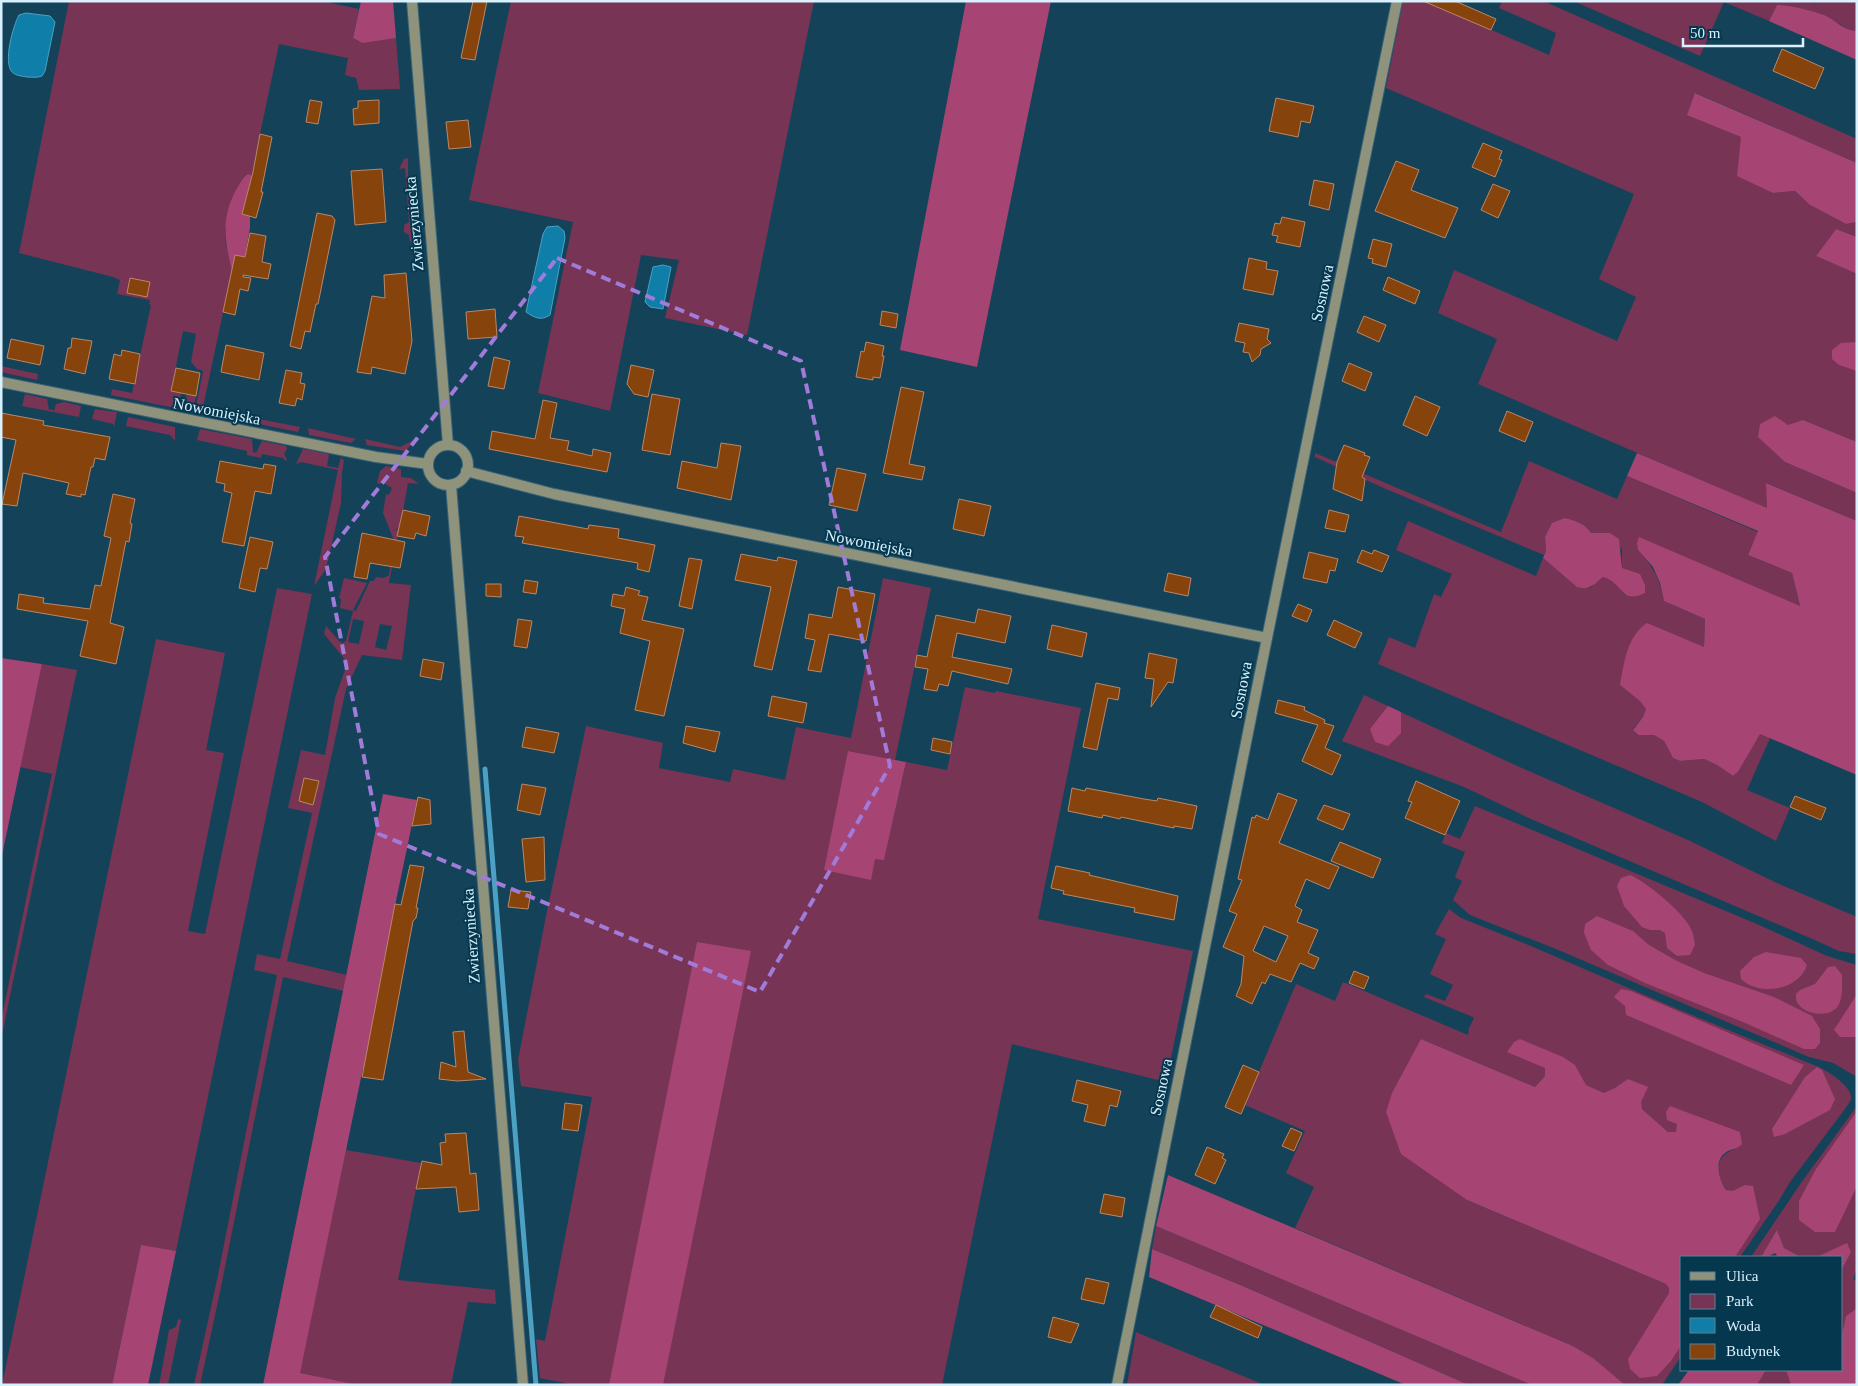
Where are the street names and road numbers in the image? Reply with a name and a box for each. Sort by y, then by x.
street label: Zwierzyniecka [401,176,428,272]
street label: Sosnowa [1308,263,1336,323]
street label: Nowomiejska [172,394,262,429]
street label: Nowomiejska [824,526,914,561]
street label: Sosnowa [1227,660,1255,720]
street label: Zwierzyniecka [459,888,484,984]
street label: Sosnowa [1147,1057,1175,1117]

